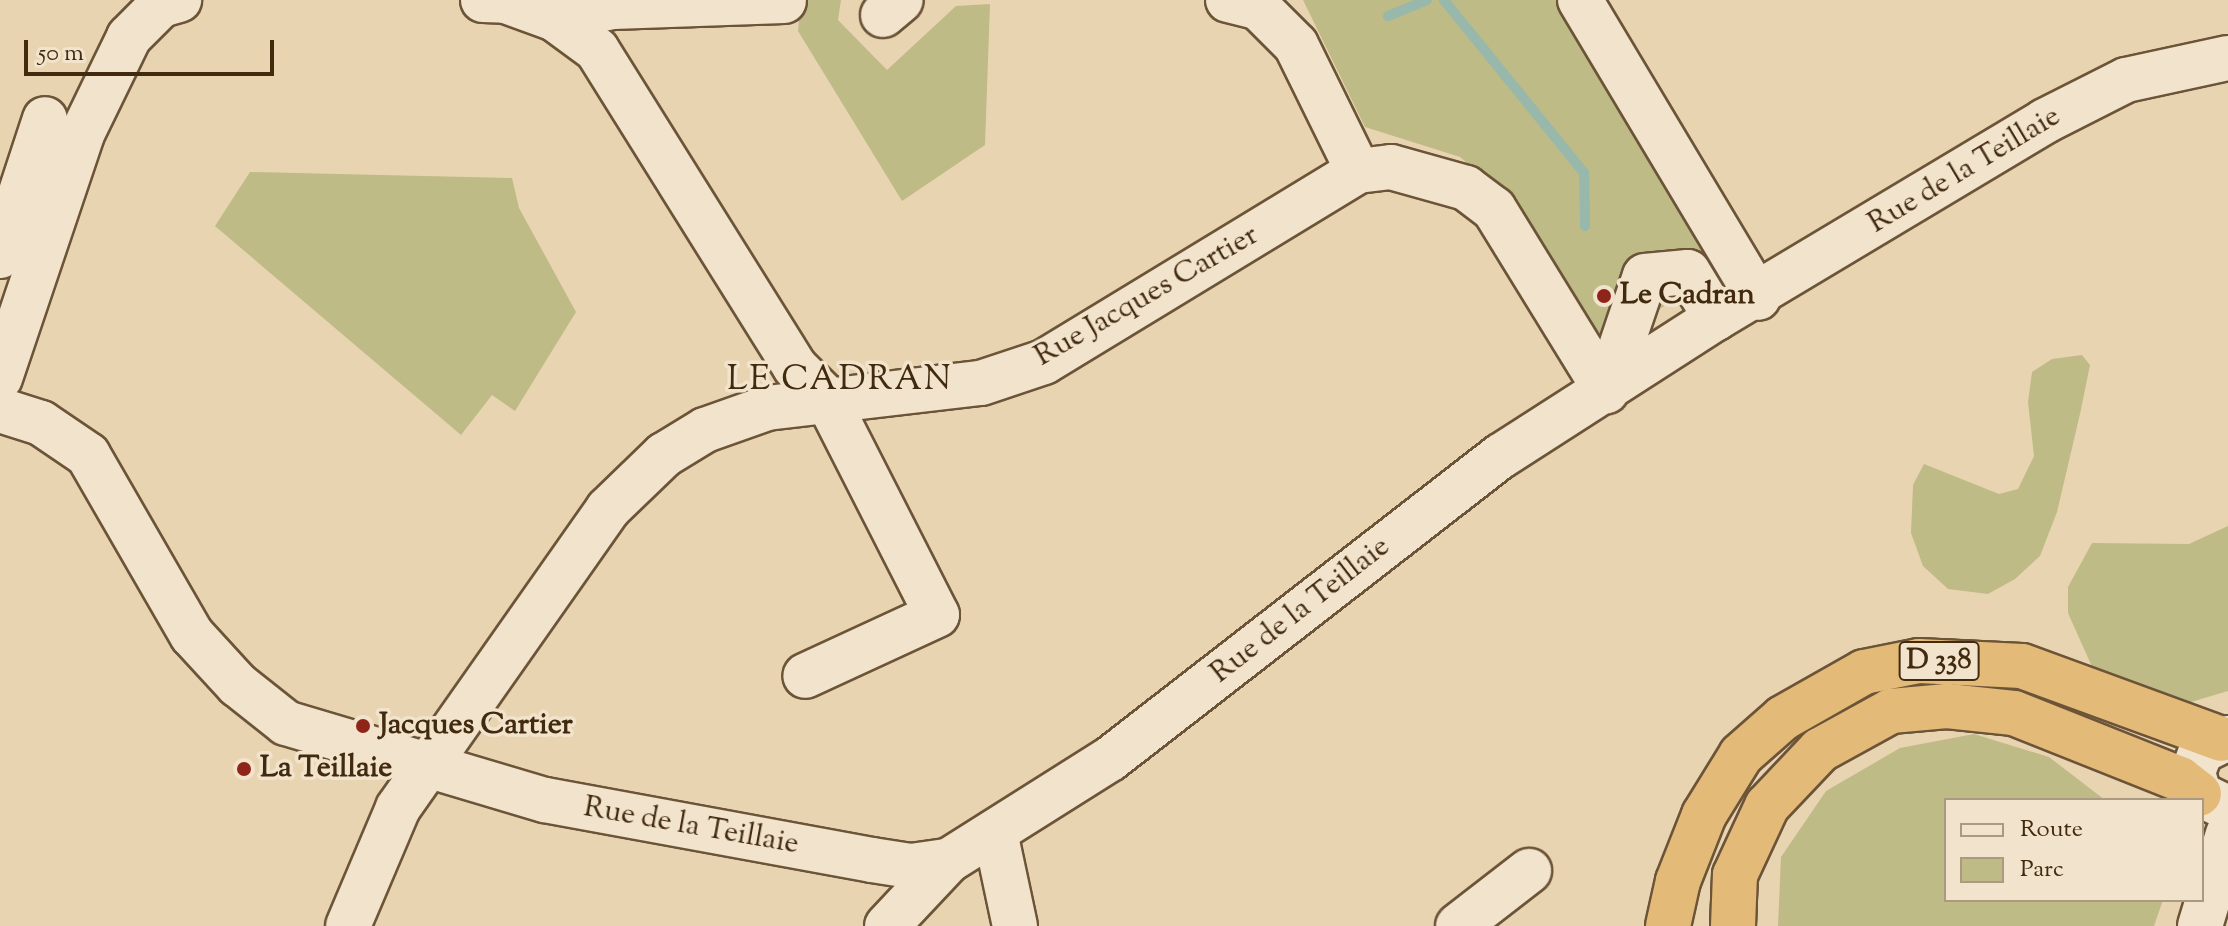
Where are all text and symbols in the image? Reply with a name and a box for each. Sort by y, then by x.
scale bar [28,24,278,74]
text: 50 m [38,37,84,71]
street label: Rue de la Teillaie [1862,99,2068,243]
street label: Rue Jacques Cartier [1029,218,1265,376]
place label: Le Cadran [1620,278,1755,314]
marker: Le Cadran [1595,287,1613,305]
district label: LE CADRAN [727,361,953,401]
street label: Rue de la Teillaie [1204,530,1398,692]
road number: D 338 [1897,637,1981,685]
place label: Jacques Cartier [379,708,573,744]
marker: Jacques Cartier [354,717,372,735]
place label: La Teillaie [260,751,392,787]
marker: La Teillaie [235,760,253,778]
street label: Rue de la Teillaie [581,790,801,864]
legend [1944,798,2204,902]
text: Route [2020,813,2083,847]
text: Parc [2020,853,2064,887]

